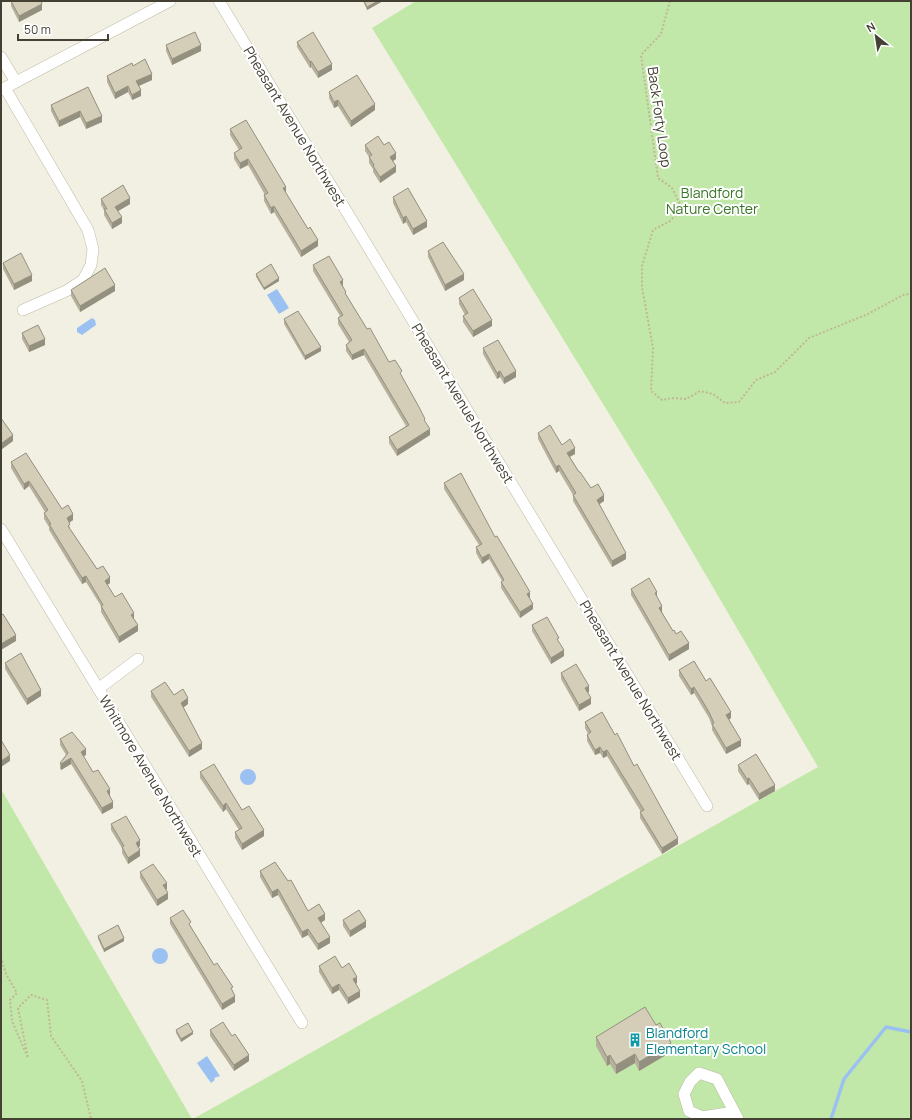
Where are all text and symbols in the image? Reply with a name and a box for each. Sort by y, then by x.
scale bar [18,16,108,42]
north arrow [856,16,896,56]
text: N [864,18,878,35]
text: 50 m [24,21,51,38]
street label: Pheasant Avenue Northwest [240,42,351,210]
street label: Back Forty Loop [644,65,676,169]
park label: Blandford Nature Center [666,183,758,218]
street label: Pheasant Avenue Northwest [408,319,519,487]
street label: Pheasant Avenue Northwest [576,596,687,764]
street label: Whitmore Avenue Northwest [95,692,207,861]
place label: Blandford Elementary School [646,1023,766,1058]
building icon: Blandford Elementary School [627,1032,643,1048]

